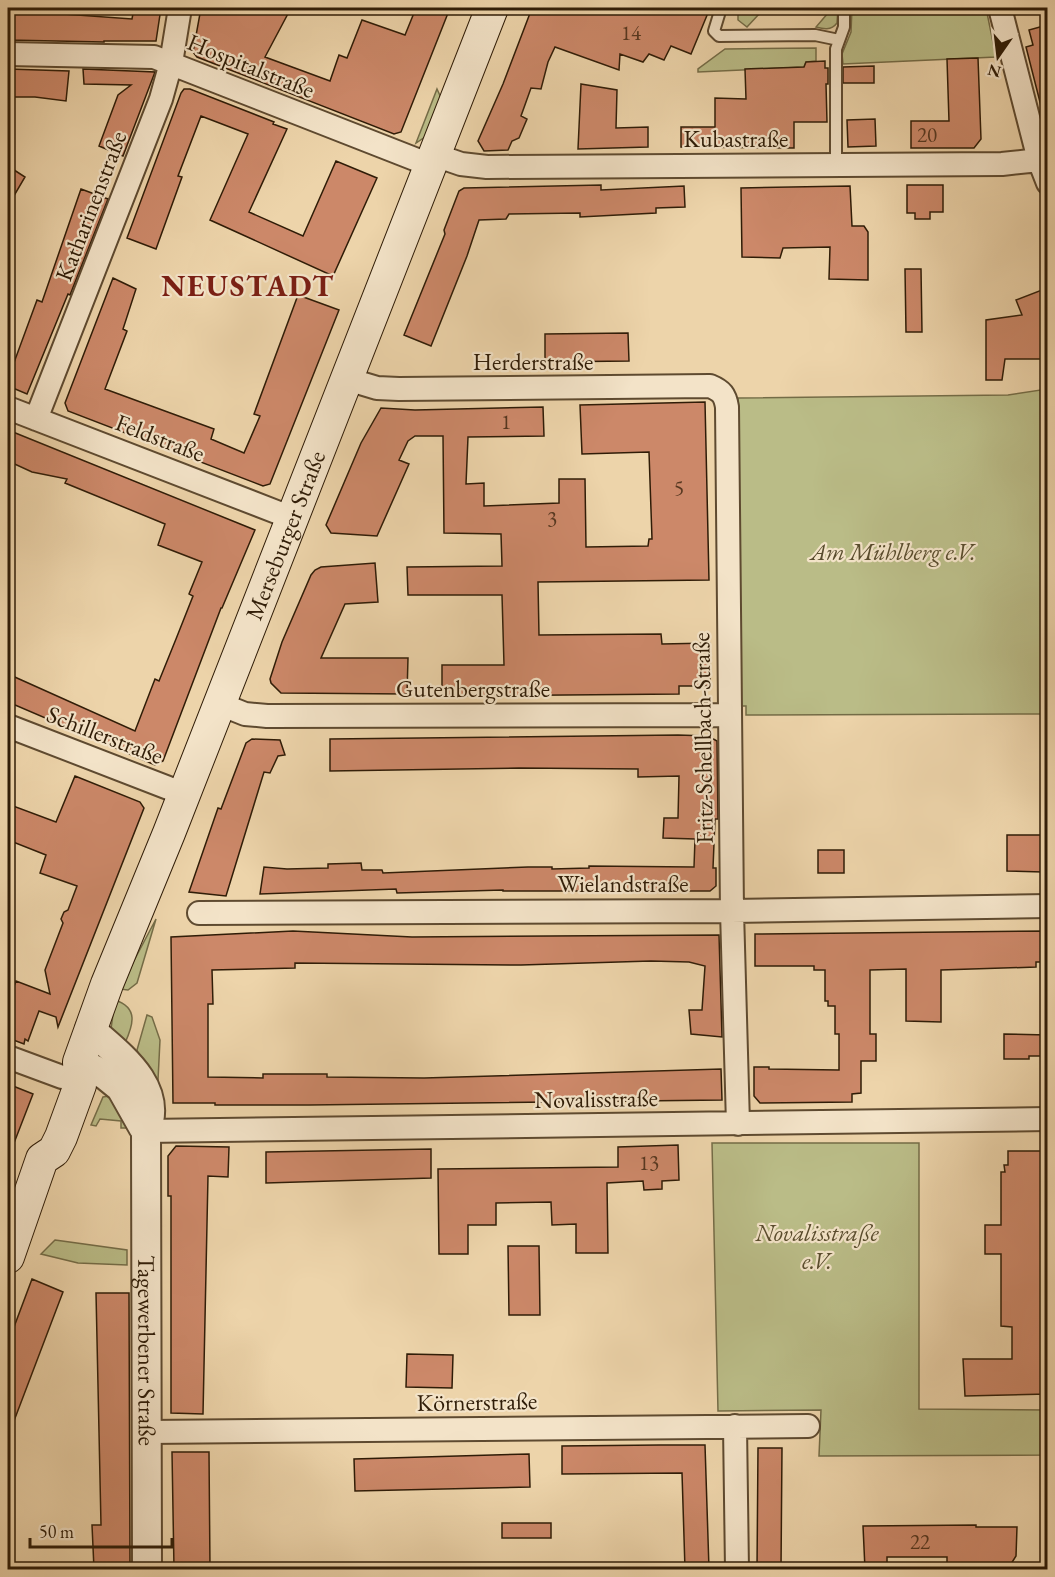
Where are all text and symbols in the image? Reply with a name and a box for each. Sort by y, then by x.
house number: 14 [621,19,642,46]
street label: Hospitalstraße [183,26,319,105]
north arrow [968,27,1028,87]
text: N [986,59,1003,83]
house number: 20 [917,121,937,148]
street label: Kubastraße [684,123,788,154]
street label: Katharinenstraße [48,126,133,285]
district label: NEUSTADT [161,266,335,305]
street label: Herderstraße [473,346,593,377]
street label: Feldstraße [111,406,209,469]
house number: 1 [501,408,511,435]
street label: Merseburger Straße [238,446,332,624]
house number: 5 [674,474,684,501]
house number: 3 [547,505,557,532]
park label: Am Mühlberg e.V. [808,536,976,567]
street label: Fritz-Schellbach-Straße [685,632,720,844]
street label: Gutenbergstraße [396,673,550,704]
street label: Schillerstraße [42,698,168,771]
street label: Wielandstraße [557,868,689,899]
street label: Novalisstraße [534,1082,658,1115]
house number: 13 [639,1149,659,1176]
park label: Novalisstraße e.V. [754,1217,880,1276]
street label: Tagewerbener Straße [131,1255,163,1446]
street label: Körnerstraße [416,1385,538,1418]
scale bar [30,1511,172,1549]
text: 50 m [39,1520,74,1543]
house number: 22 [910,1528,930,1555]

